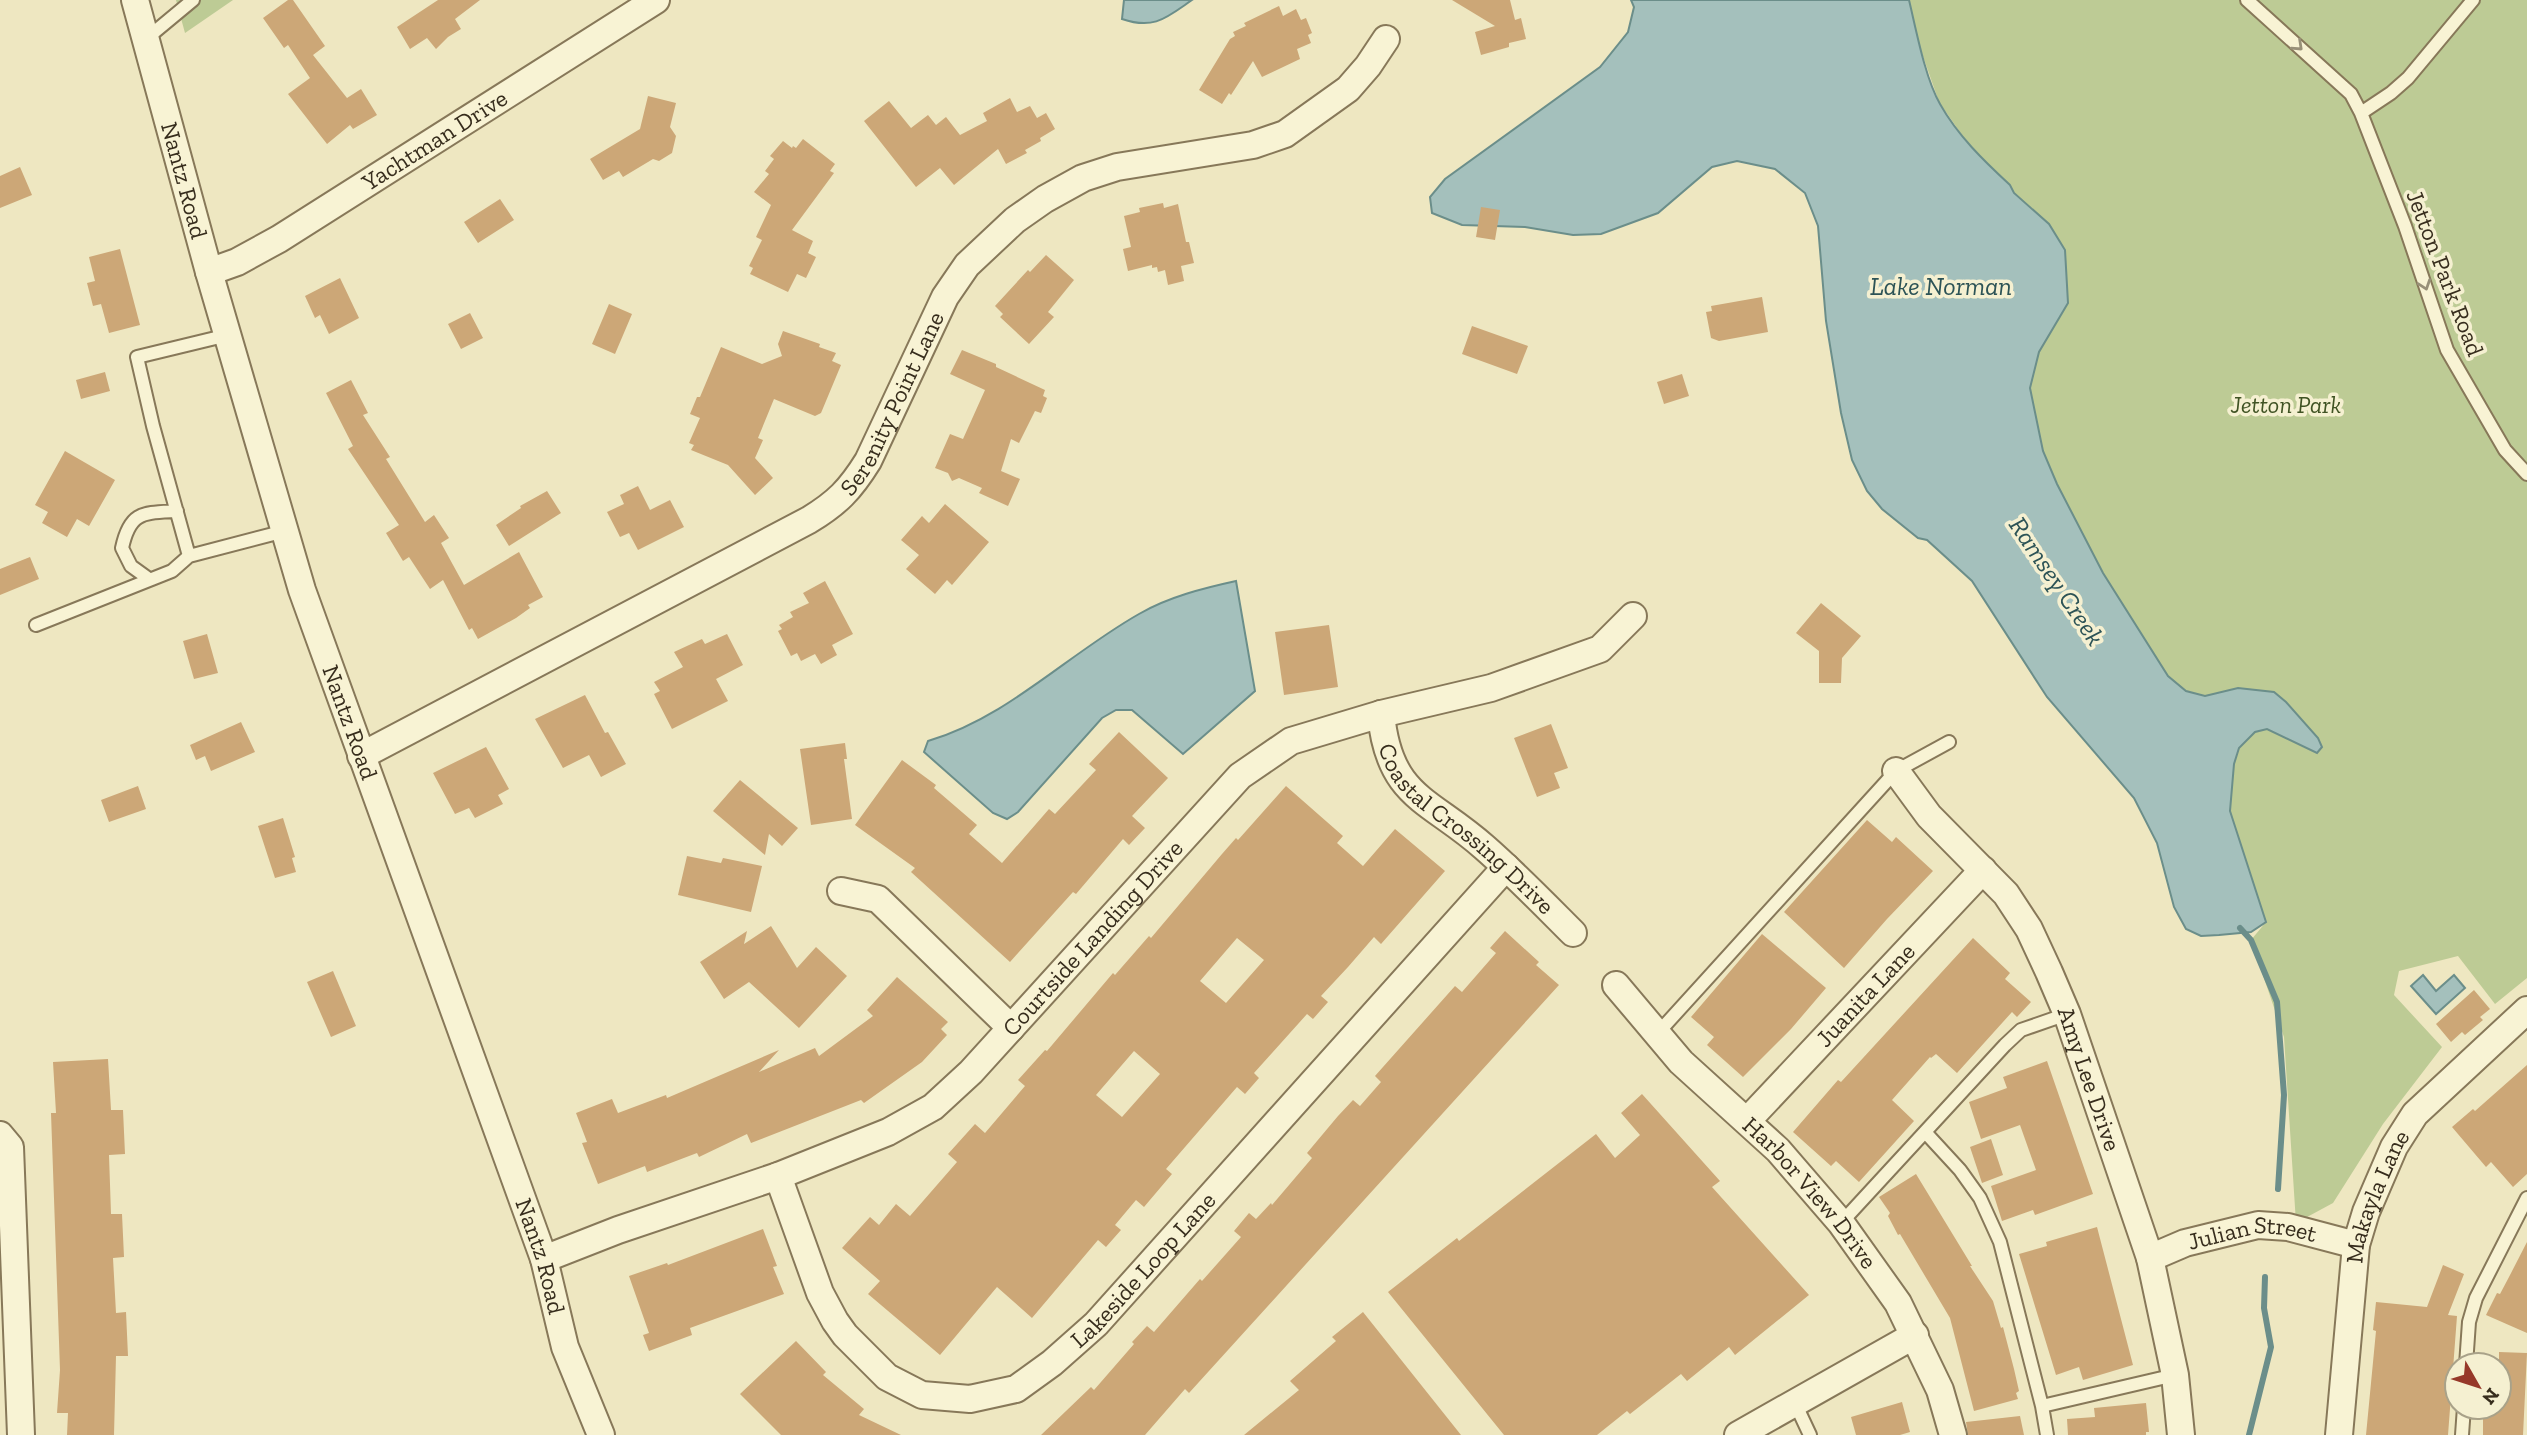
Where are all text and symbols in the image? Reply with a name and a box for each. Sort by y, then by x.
one-way arrow [2290,37,2303,50]
street label: Yachtman Drive [356,83,512,197]
street label: Nantz Road [155,119,214,242]
street label: Jetton Park Road [2400,186,2490,360]
water label: Lake Norman [1870,270,2012,302]
one-way arrow [2417,278,2431,291]
street label: Serenity Point Lane [834,307,950,501]
park label: Jetton Park [2230,390,2341,419]
water label: Ramsey Creek [2002,511,2112,651]
street label: Nantz Road [316,661,384,783]
street label: Coastal Crossing Drive [1373,740,1561,920]
street label: Courtside Landing Drive [996,834,1189,1042]
street label: Juanita Lane [1809,937,1921,1053]
street label: Amy Lee Drive [2052,1003,2128,1155]
street label: Harbor View Drive [1737,1110,1884,1274]
street label: Makayla Lane [2339,1124,2415,1265]
street label: Lakeside Loop Lane [1064,1186,1221,1354]
street label: Nantz Road [509,1194,572,1317]
street label: Julian Street [2185,1210,2320,1256]
north arrow [2443,1351,2513,1421]
text: N [2477,1384,2504,1409]

